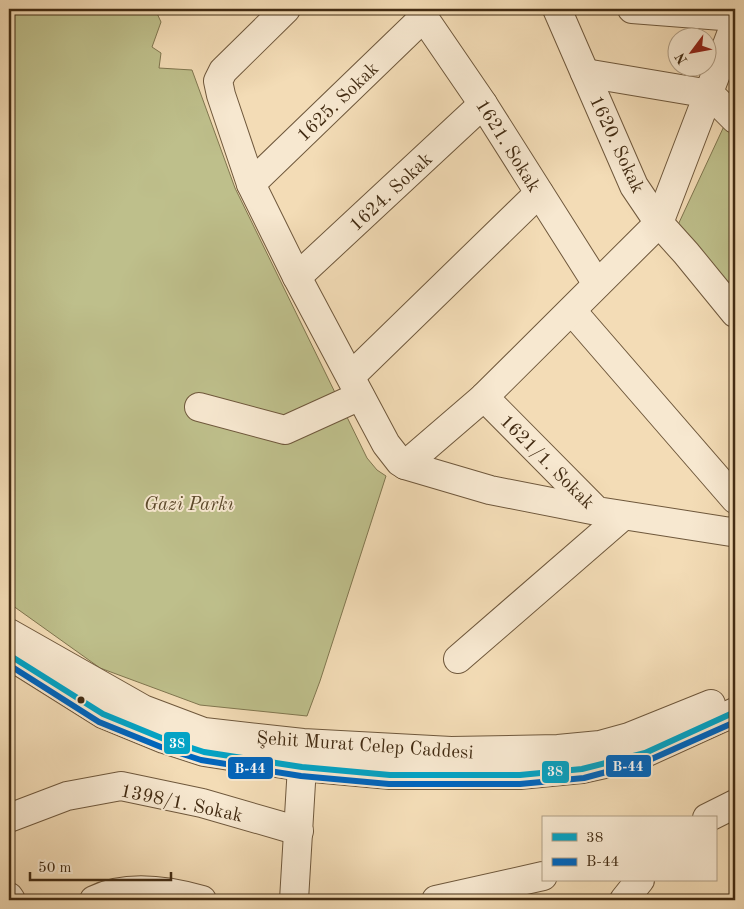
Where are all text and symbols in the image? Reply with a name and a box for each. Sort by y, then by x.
north arrow [666,28,716,78]
text: N [673,50,691,67]
street label: 1625. Sokak [294,59,383,146]
street label: 1620. Sokak [585,93,647,197]
street label: 1621. Sokak [471,97,543,196]
street label: 1624. Sokak [347,150,437,236]
street label: 1621/1. Sokak [495,412,597,514]
park label: Gazi Parkı [144,496,234,515]
unlabelled marker [76,695,86,705]
street label: Şehit Murat Celep Caddesi [256,729,474,764]
line badge: 38 [163,731,191,755]
text: 38 [169,737,185,751]
line badge: B-44 [605,754,652,778]
line badge: B-44 [227,756,274,780]
line badge: 38 [541,760,570,784]
text: B-44 [612,760,644,774]
text: B-44 [234,762,266,776]
text: 38 [547,765,563,779]
street label: 1398/1. Sokak [119,782,245,827]
legend [542,816,716,882]
text: 38 [586,831,603,846]
scale bar [30,849,171,881]
text: B-44 [586,855,619,870]
text: 50 m [38,861,72,876]

